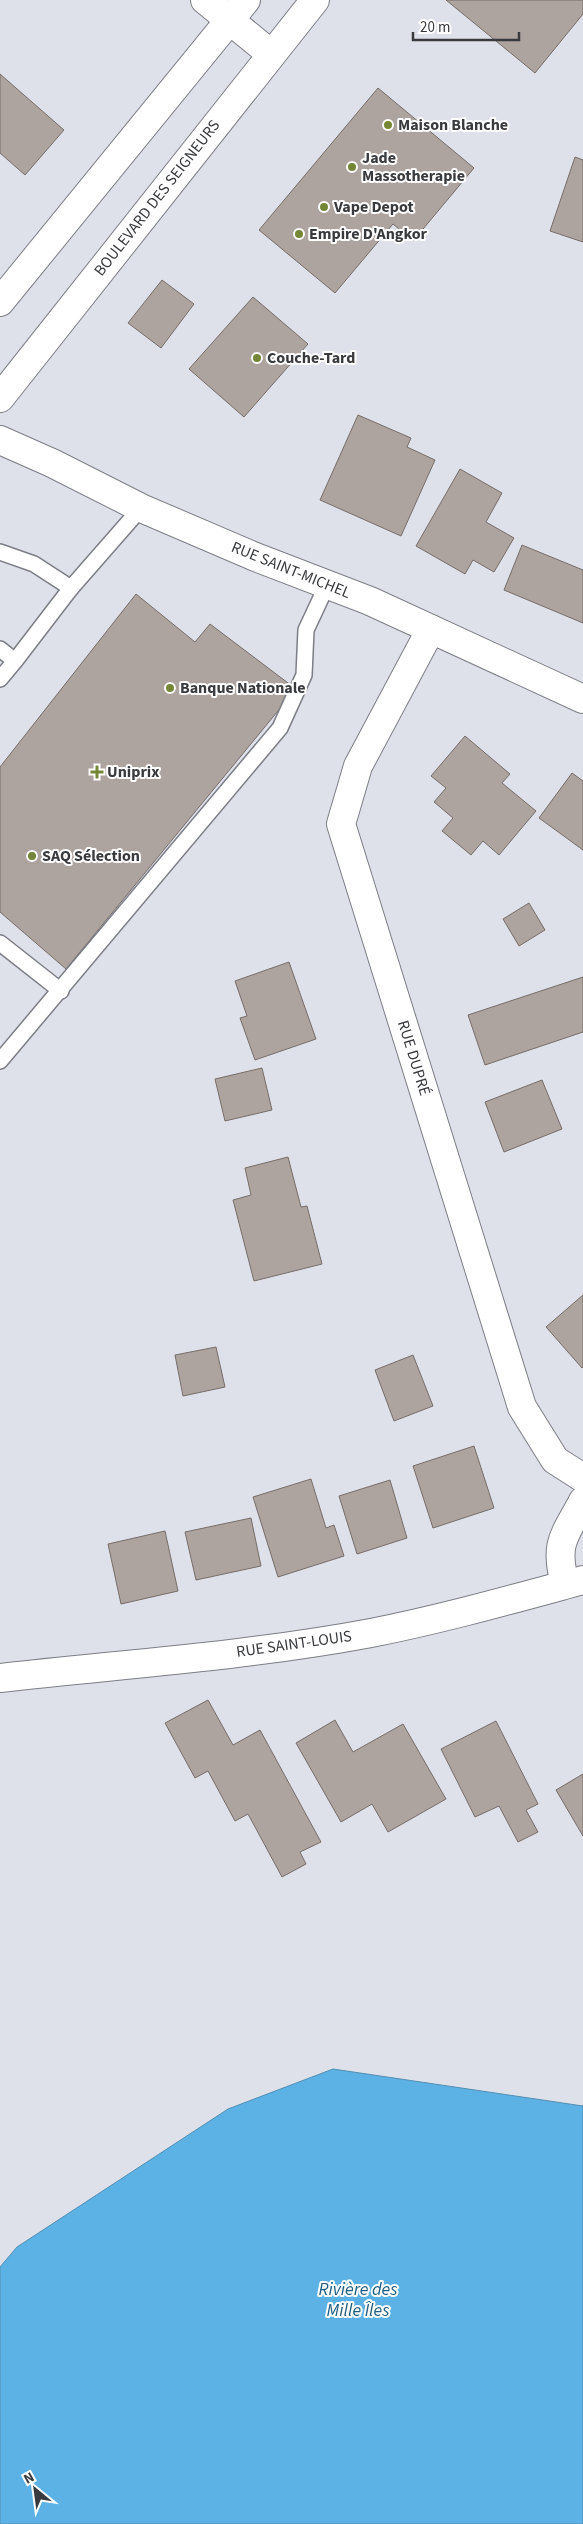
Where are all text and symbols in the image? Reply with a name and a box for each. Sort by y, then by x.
scale bar [413,10,519,42]
text: 20 m [420,17,450,38]
place label: Maison Blanche [398,114,508,136]
street label: BOULEVARD DES SEIGNEURS [89,115,225,281]
marker: Maison Blanche [382,119,394,131]
place label: Jade Massotherapie [362,147,465,187]
marker: Jade Massotherapie [346,161,358,173]
place label: Vape Depot [333,196,414,218]
marker: Vape Depot [318,201,330,213]
place label: Empire D'Angkor [309,223,428,245]
marker: Empire D'Angkor [293,228,305,240]
place label: Couche-Tard [267,347,355,369]
marker: Couche-Tard [251,352,263,364]
street label: RUE SAINT-MICHEL [228,536,354,604]
place label: Banque Nationale [180,677,306,699]
marker: Banque Nationale [164,682,176,694]
place label: Uniprix [107,761,159,783]
marker: Uniprix [91,766,103,778]
place label: SAQ Sélection [42,845,140,867]
marker: SAQ Sélection [26,850,38,862]
street label: RUE DUPRÉ [392,1018,436,1098]
street label: RUE SAINT-LOUIS [235,1625,353,1663]
water label: Rivière des Mille Îles [319,2277,397,2323]
north arrow [10,2464,60,2514]
text: N [20,2468,38,2490]

